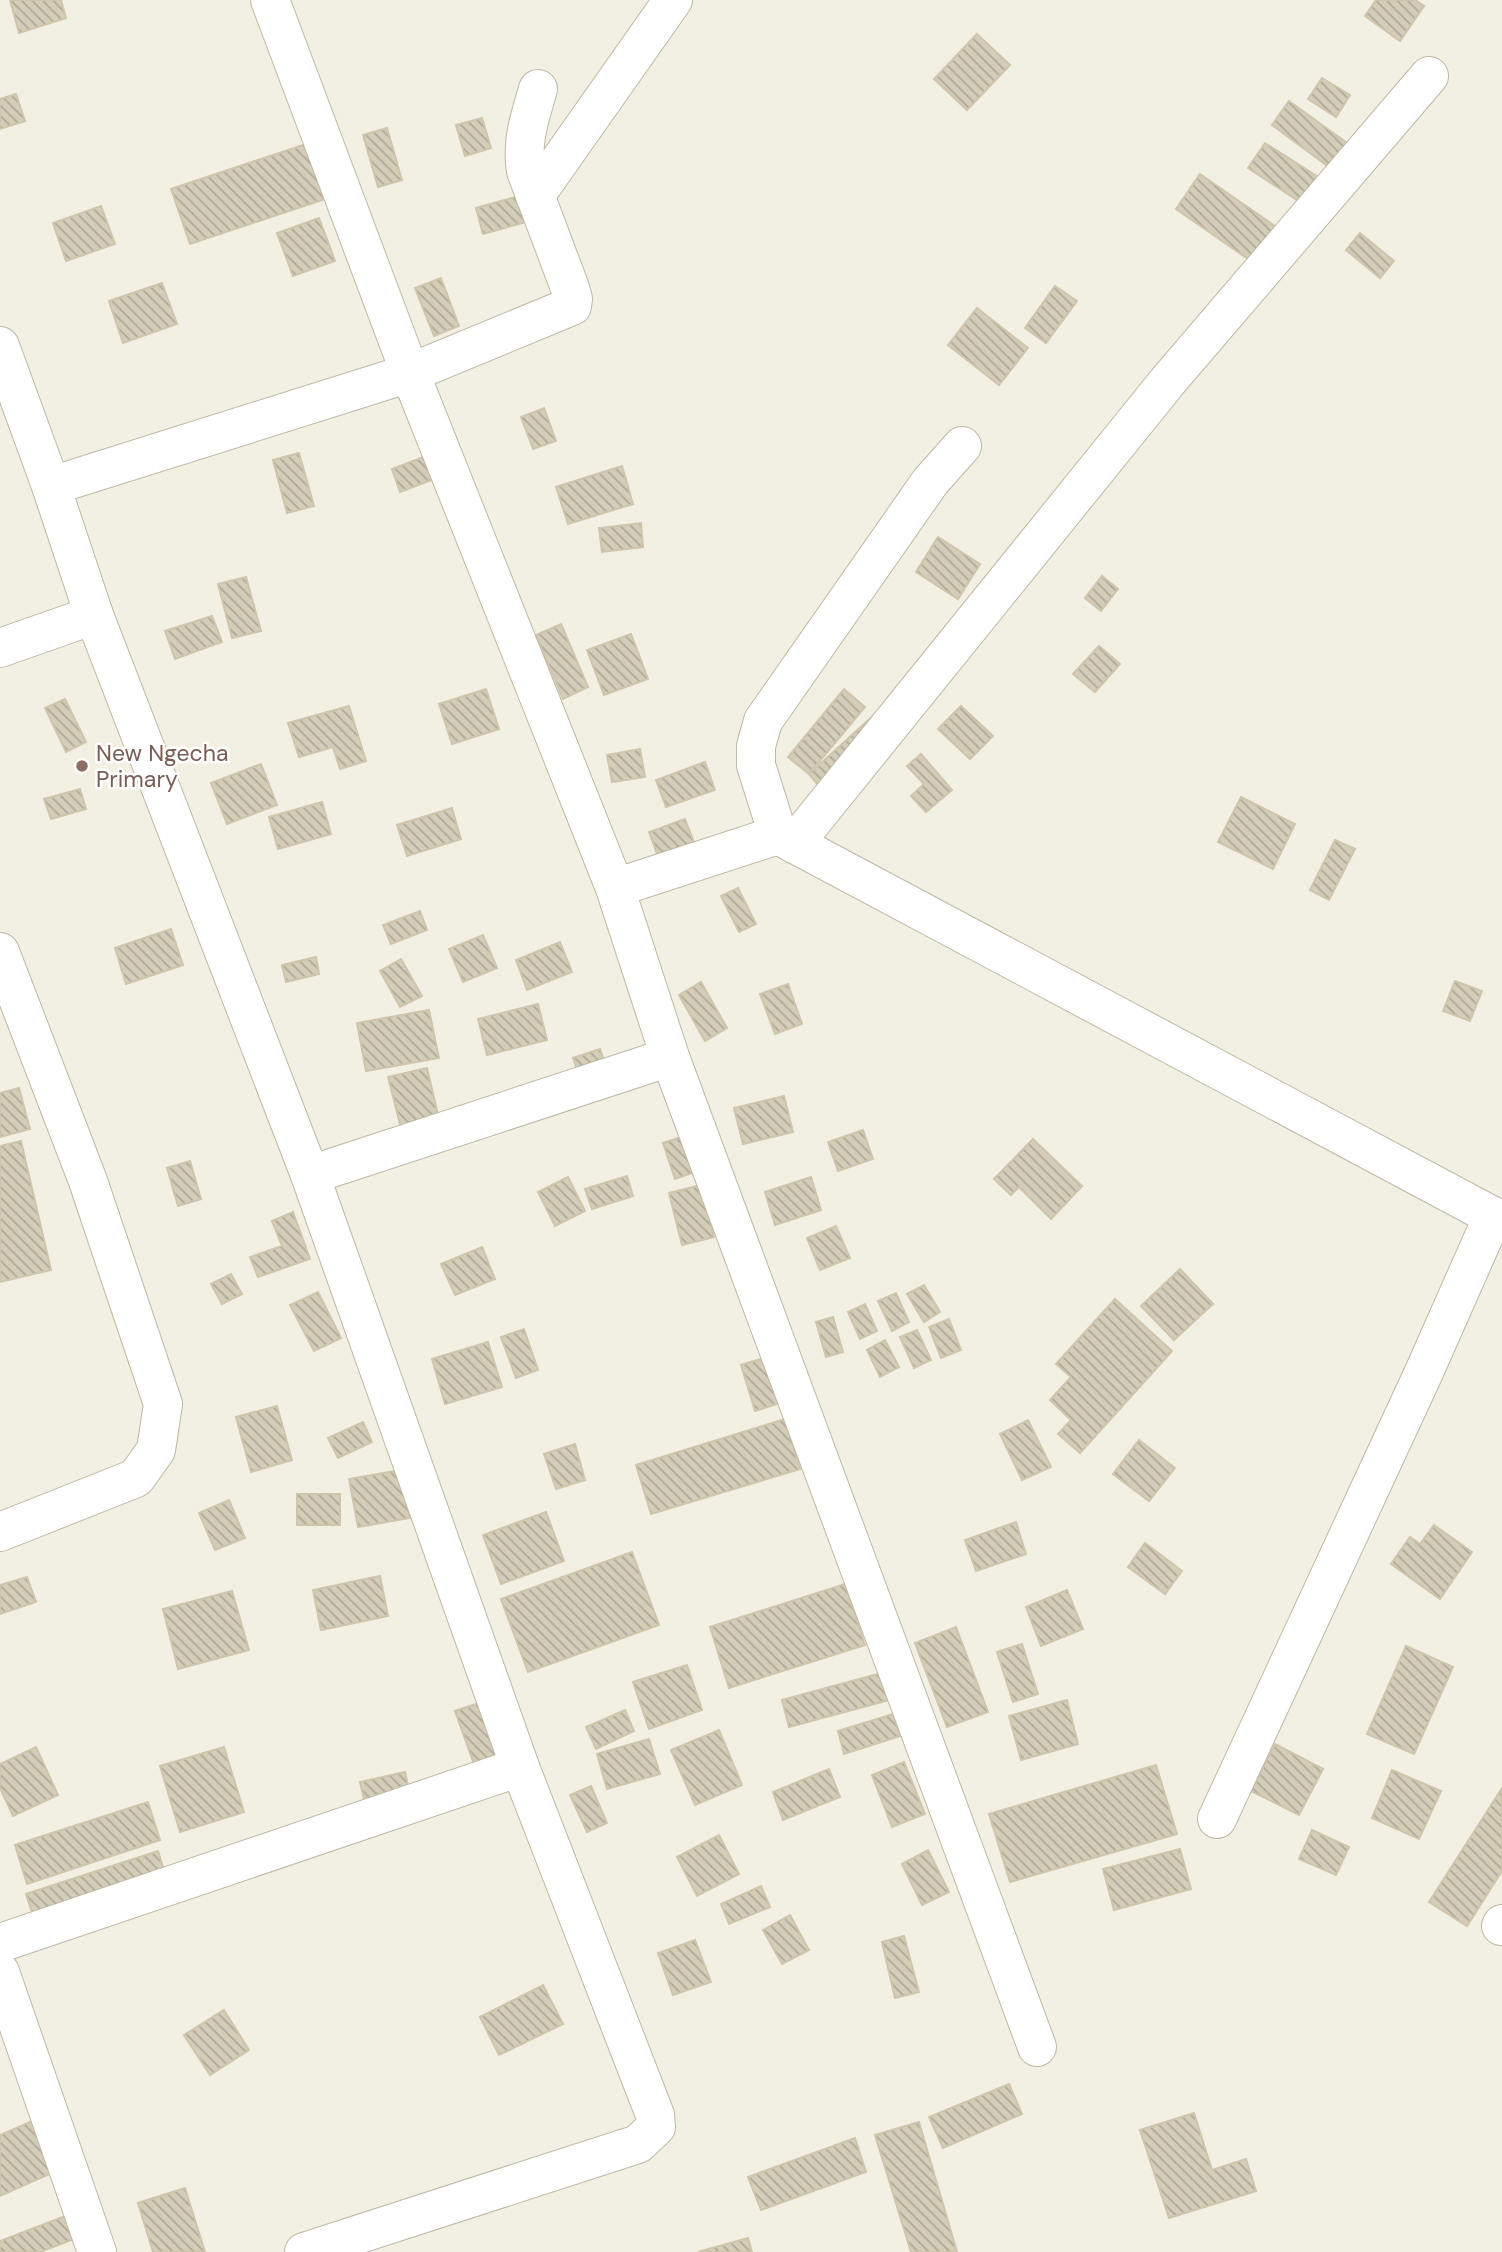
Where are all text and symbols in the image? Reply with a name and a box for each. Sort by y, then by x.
place label: New Ngecha Primary [96,738,228,794]
marker: New Ngecha Primary [74,758,90,774]

